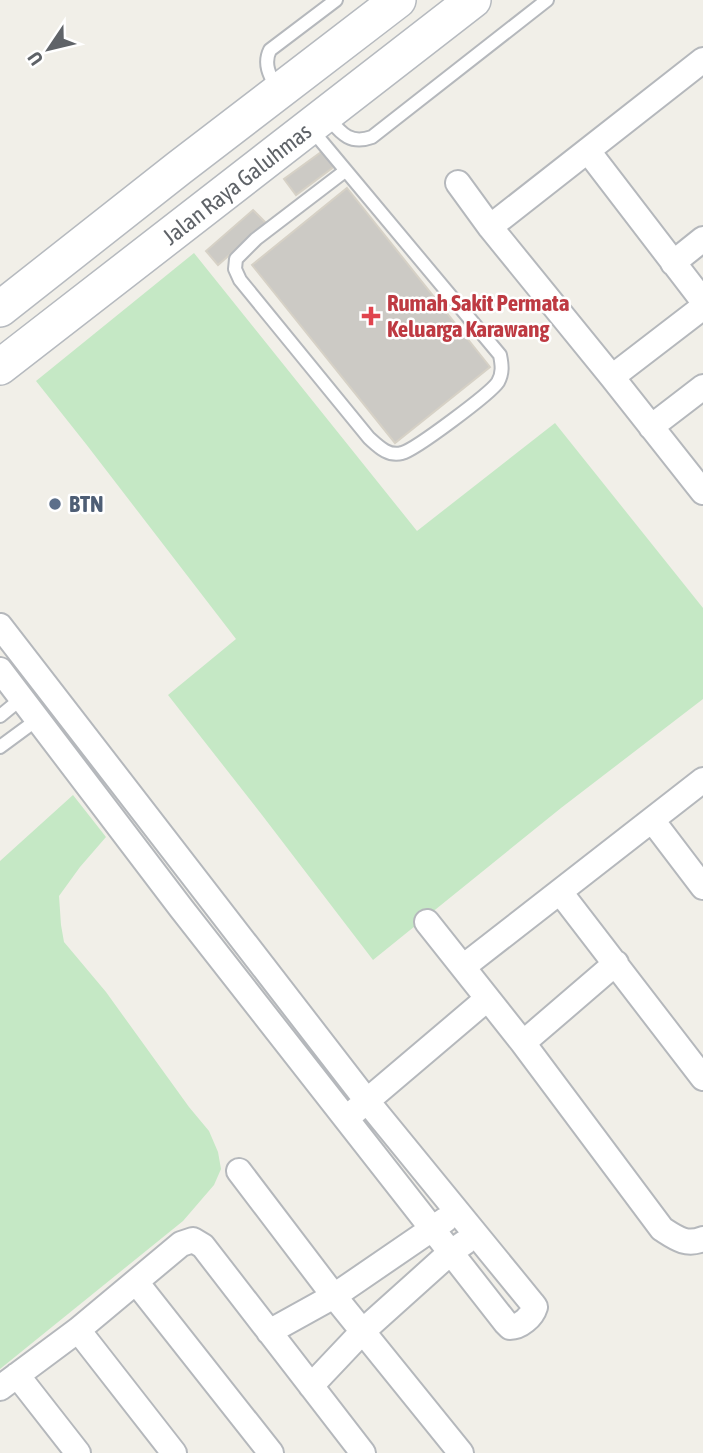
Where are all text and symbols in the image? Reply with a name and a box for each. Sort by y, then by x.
north arrow [14,14,84,84]
text: U [23,48,47,70]
street label: Jalan Raya Galuhmas [158,118,316,250]
place label: Rumah Sakit Permata Keluarga Karawang [387,290,570,342]
marker: Rumah Sakit Permata Keluarga Karawang [361,306,381,326]
place label: BTN [69,491,104,517]
marker: BTN [47,496,63,512]

